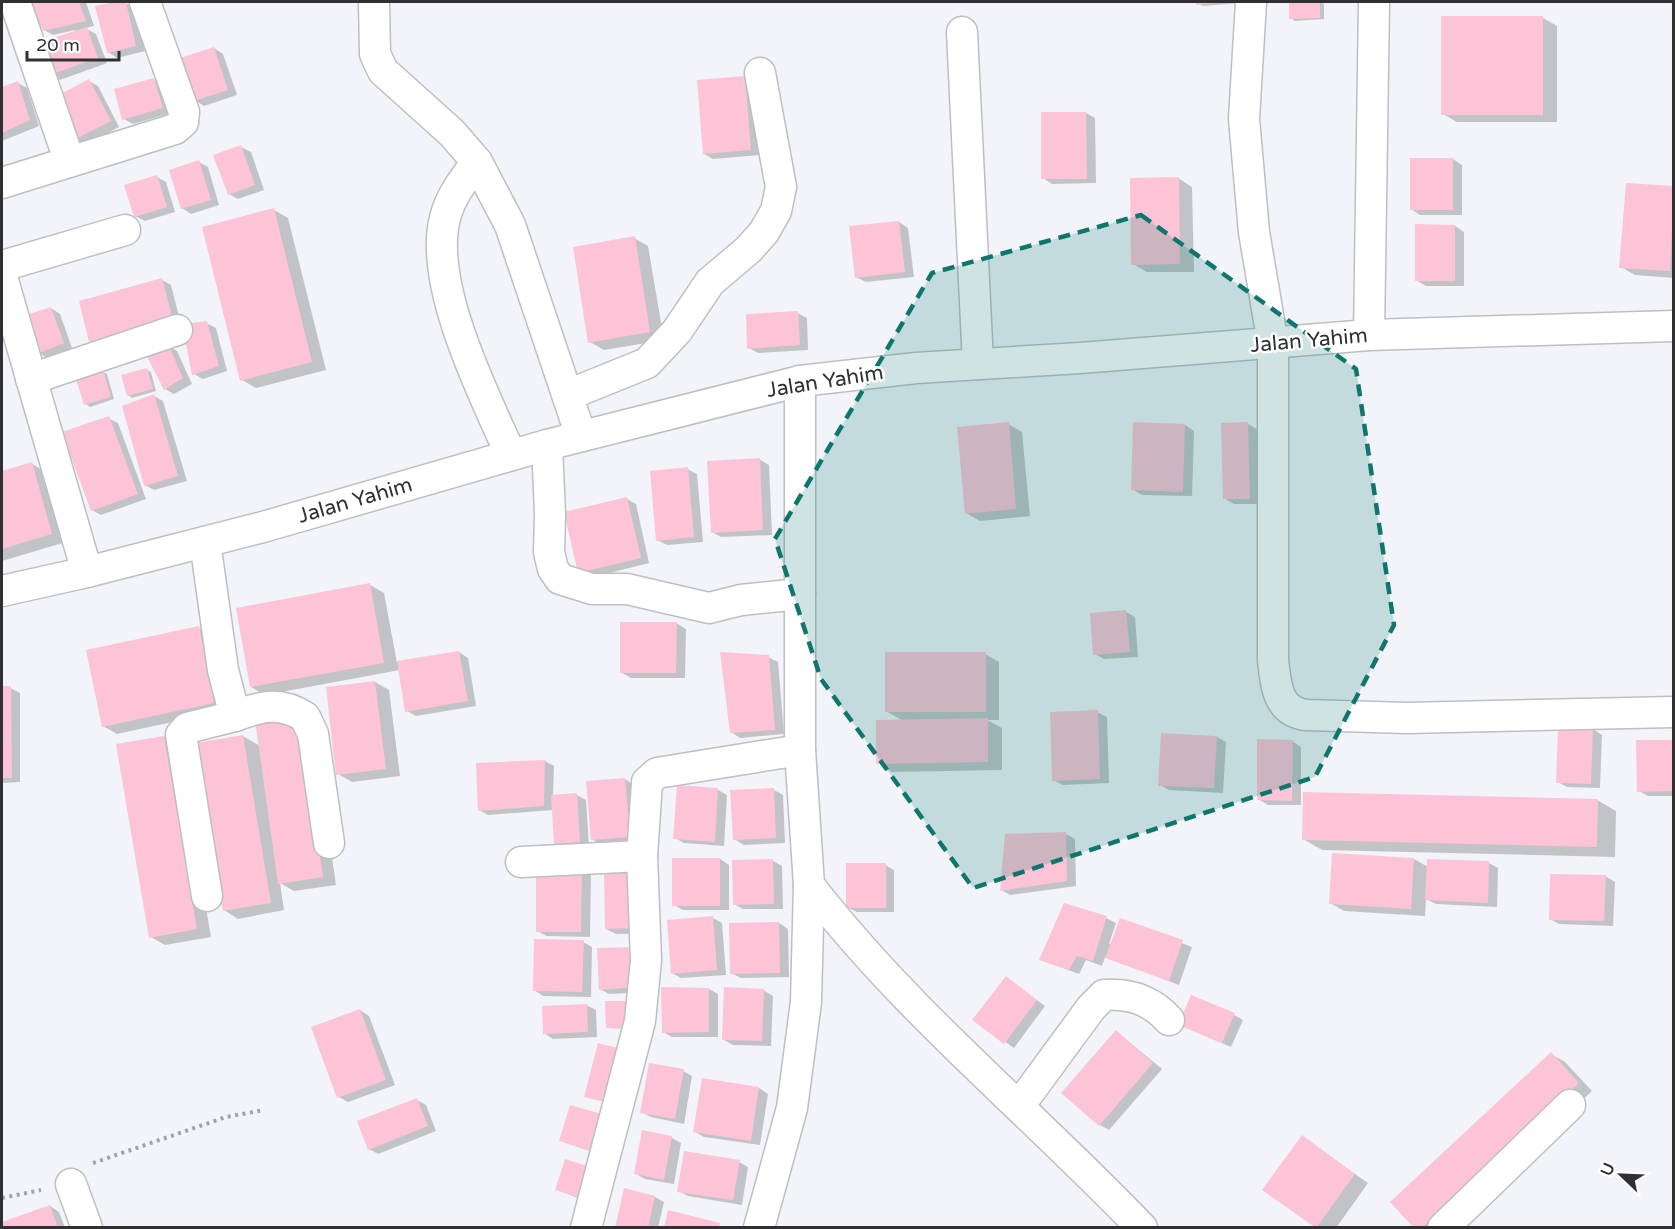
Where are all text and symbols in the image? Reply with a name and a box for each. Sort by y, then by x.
scale bar [27,24,118,62]
text: 20 m [36,34,80,56]
street label: Jalan Yahim [1249,323,1369,358]
street label: Jalan Yahim [765,360,885,403]
street label: Jalan Yahim [295,472,415,529]
north arrow [1591,1145,1651,1205]
text: U [1597,1160,1620,1179]

